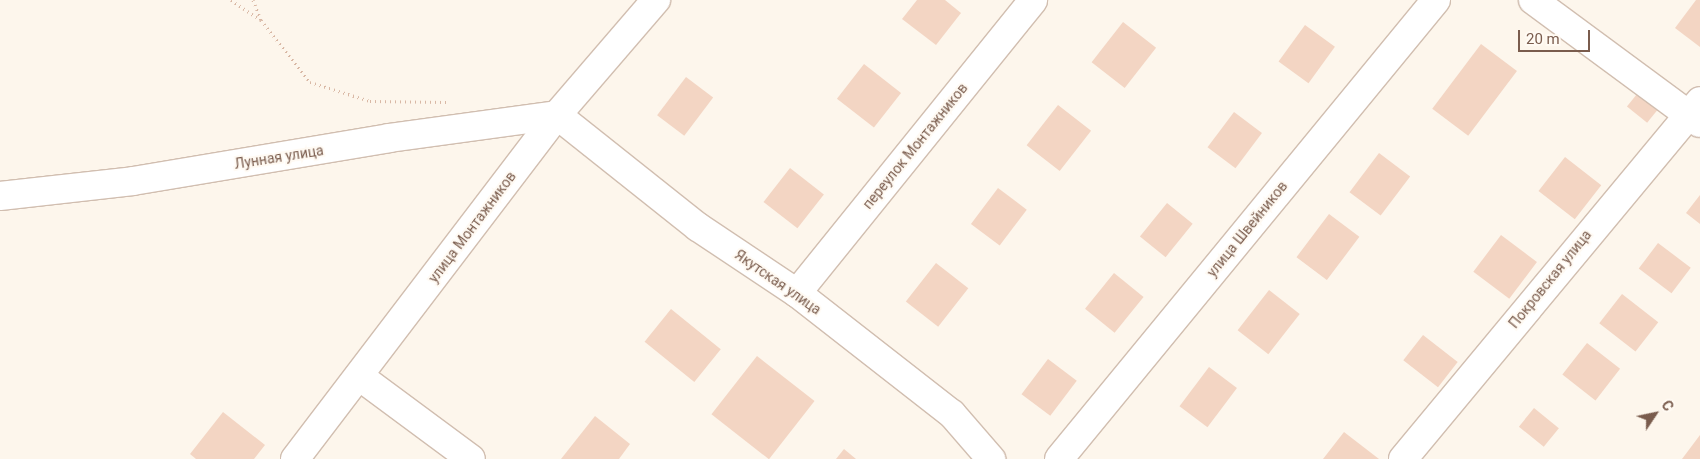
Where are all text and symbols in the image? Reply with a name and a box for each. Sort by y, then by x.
scale bar [1520,20,1592,52]
text: 20 m [1526,30,1560,48]
street label: переулок Монтажников [859,80,971,212]
street label: Лунная улица [233,142,325,172]
street label: улица Монтажников [425,168,519,286]
street label: улица Швейников [1203,178,1291,280]
street label: Покровская улица [1505,227,1595,331]
street label: Якутская улица [732,246,824,318]
north arrow [1630,389,1680,439]
text: С [1658,397,1677,414]

